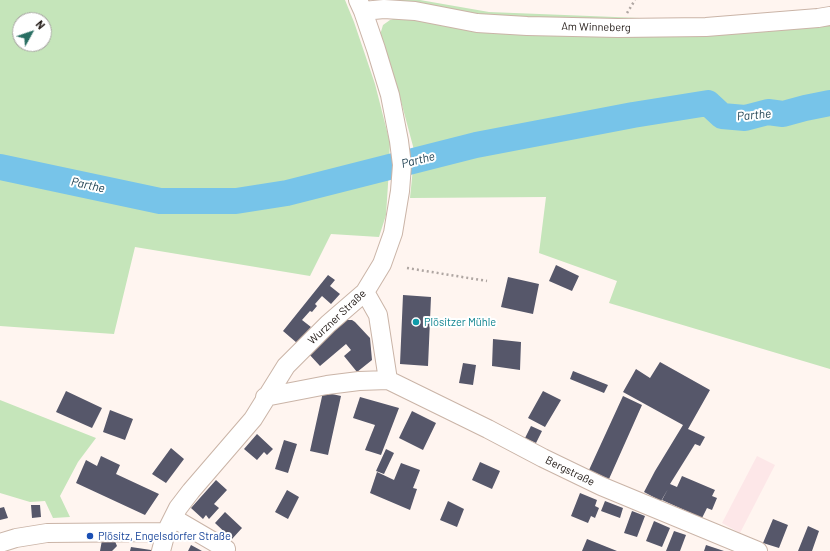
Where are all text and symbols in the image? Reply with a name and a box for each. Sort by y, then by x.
north arrow [12,12,52,52]
text: N [33,18,48,32]
street label: Am Winneberg [561,20,631,34]
water label: Parthe [736,106,772,124]
water label: Parthe [400,149,436,171]
water label: Parthe [70,174,106,196]
street label: Wurzner Straße [305,287,369,347]
place label: Plösitzer Mühle [424,315,496,329]
marker: Plösitzer Mühle [411,317,421,327]
street label: Bergstraße [543,453,597,489]
place label: Plösitz, Engelsdorfer Straße [98,529,231,543]
marker: Plösitz, Engelsdorfer Straße [85,531,95,541]

